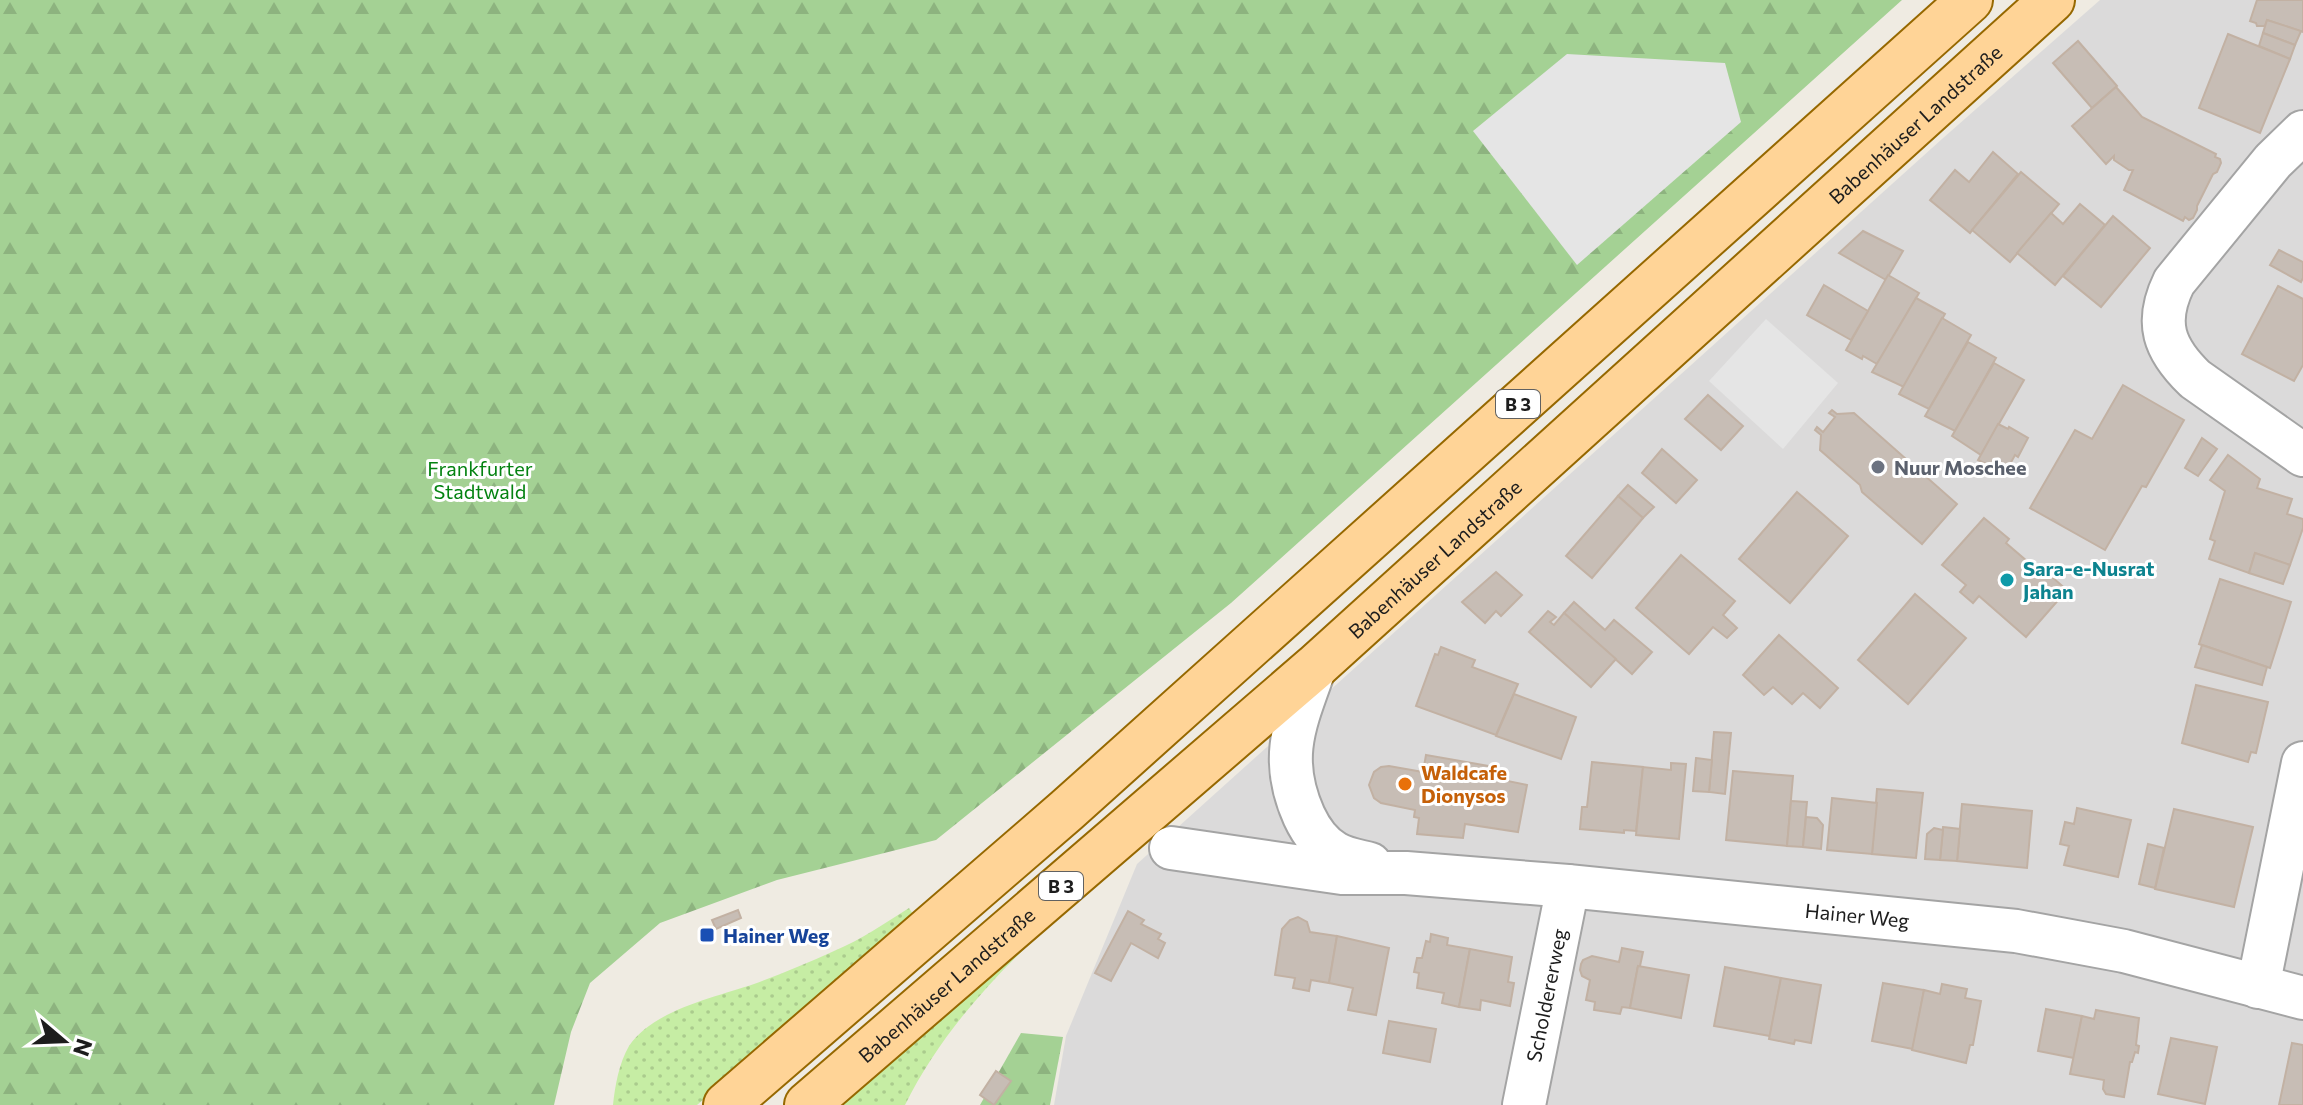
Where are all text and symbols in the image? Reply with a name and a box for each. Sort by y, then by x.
street label: Babenhäuser Landstraße [1824,40,2006,208]
road number: B 3 [1496,390,1540,418]
place label: Nuur Moschee [1894,455,2026,479]
park label: Frankfurter Stadtwald [427,456,533,503]
marker: Nuur Moschee [1869,458,1887,476]
street label: Babenhäuser Landstraße [1343,474,1526,643]
place label: Sara-e-Nusrat Jahan [2023,556,2154,603]
marker: Sara-e-Nusrat Jahan [1998,571,2016,589]
place label: Waldcafe Dionysos [1421,760,1507,807]
marker: Waldcafe Dionysos [1396,775,1414,793]
road number: B 3 [1039,872,1083,900]
street label: Hainer Weg [1804,898,1911,932]
street label: Babenhäuser Landstraße [853,902,1039,1067]
place label: Hainer Weg [723,923,829,947]
marker: Hainer Weg [698,926,716,944]
street label: Scholdererweg [1521,926,1571,1064]
north arrow [24,1001,104,1081]
text: N [68,1035,99,1060]

